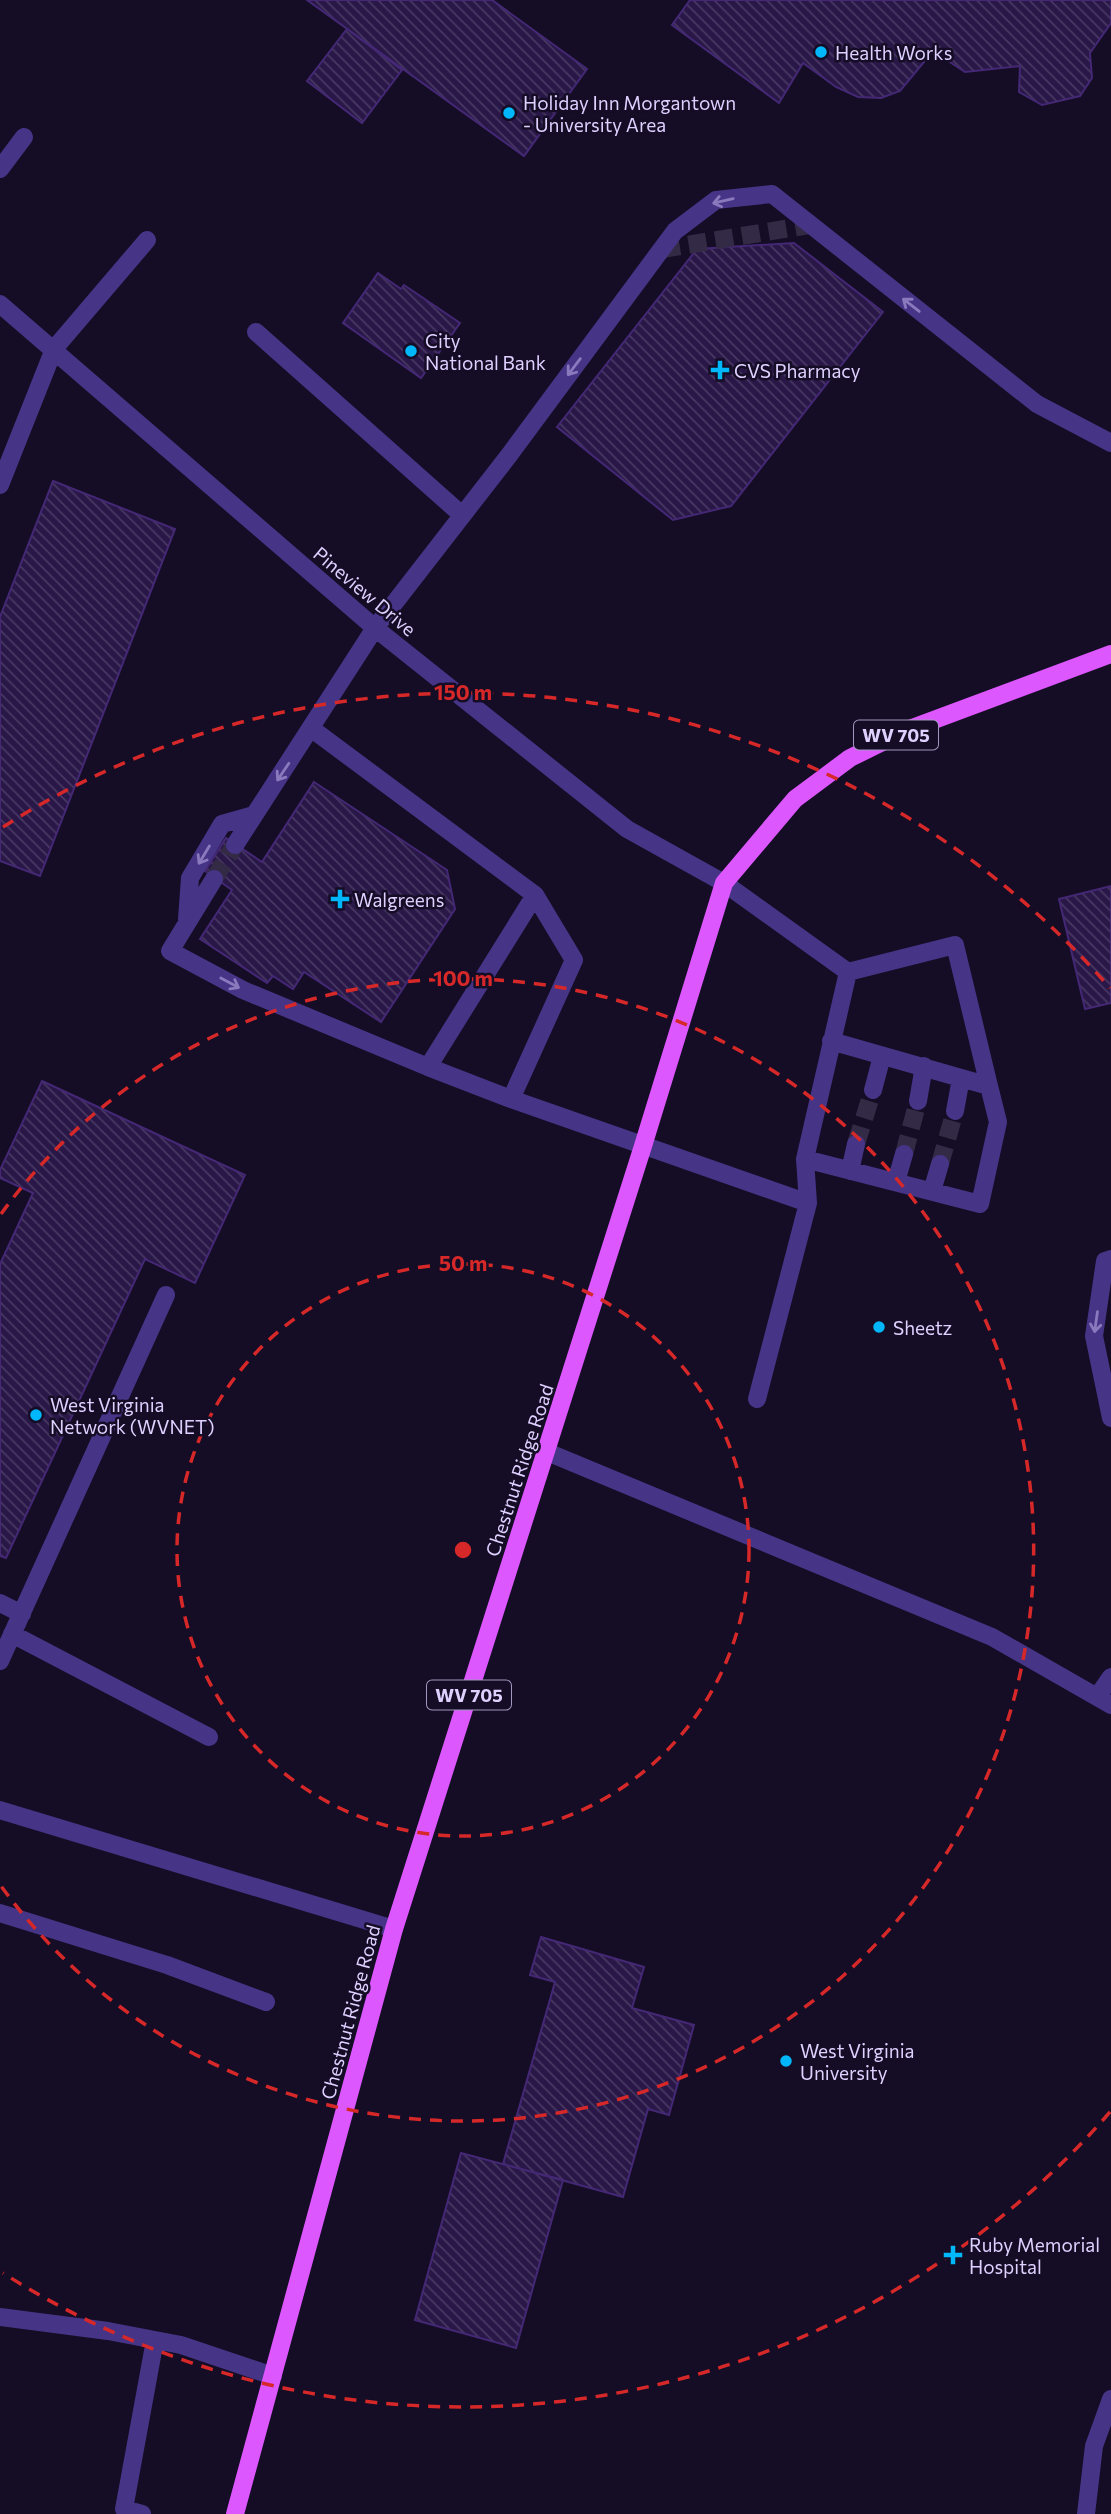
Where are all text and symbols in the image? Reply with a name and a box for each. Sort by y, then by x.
place label: Health Works [835,41,952,64]
marker: Health Works [813,44,829,60]
place label: Holiday Inn Morgantown - University Area [523,91,736,136]
marker: Holiday Inn Morgantown - University Area [501,105,517,121]
one-way arrow [712,194,735,208]
one-way arrow [902,297,920,312]
place label: City National Bank [425,329,546,374]
marker: City National Bank [403,343,419,359]
one-way arrow [567,357,582,376]
place label: CVS Pharmacy [734,359,861,382]
marker: CVS Pharmacy [712,362,728,378]
street label: Pineview Drive [309,541,421,641]
text: 150 m [434,679,492,704]
road number: WV 705 [854,720,938,750]
one-way arrow [276,762,290,781]
one-way arrow [197,844,211,864]
place label: Walgreens [354,888,444,911]
marker: Walgreens [332,891,348,907]
text: 100 m [433,965,493,990]
one-way arrow [219,977,240,990]
text: 50 m [439,1250,487,1275]
one-way arrow [1089,1310,1102,1333]
place label: Sheetz [893,1316,952,1339]
marker: Sheetz [871,1319,887,1335]
street label: Chestnut Ridge Road [480,1381,558,1559]
place label: West Virginia Network (WVNET) [50,1393,215,1438]
marker: West Virginia Network (WVNET) [28,1407,44,1423]
centre of rings [451,1538,475,1562]
road number: WV 705 [427,1680,511,1710]
street label: Chestnut Ridge Road [316,1922,384,2102]
place label: West Virginia University [800,2039,915,2084]
marker: West Virginia University [778,2053,794,2069]
place label: Ruby Memorial Hospital [969,2233,1100,2278]
marker: Ruby Memorial Hospital [943,2245,963,2265]

